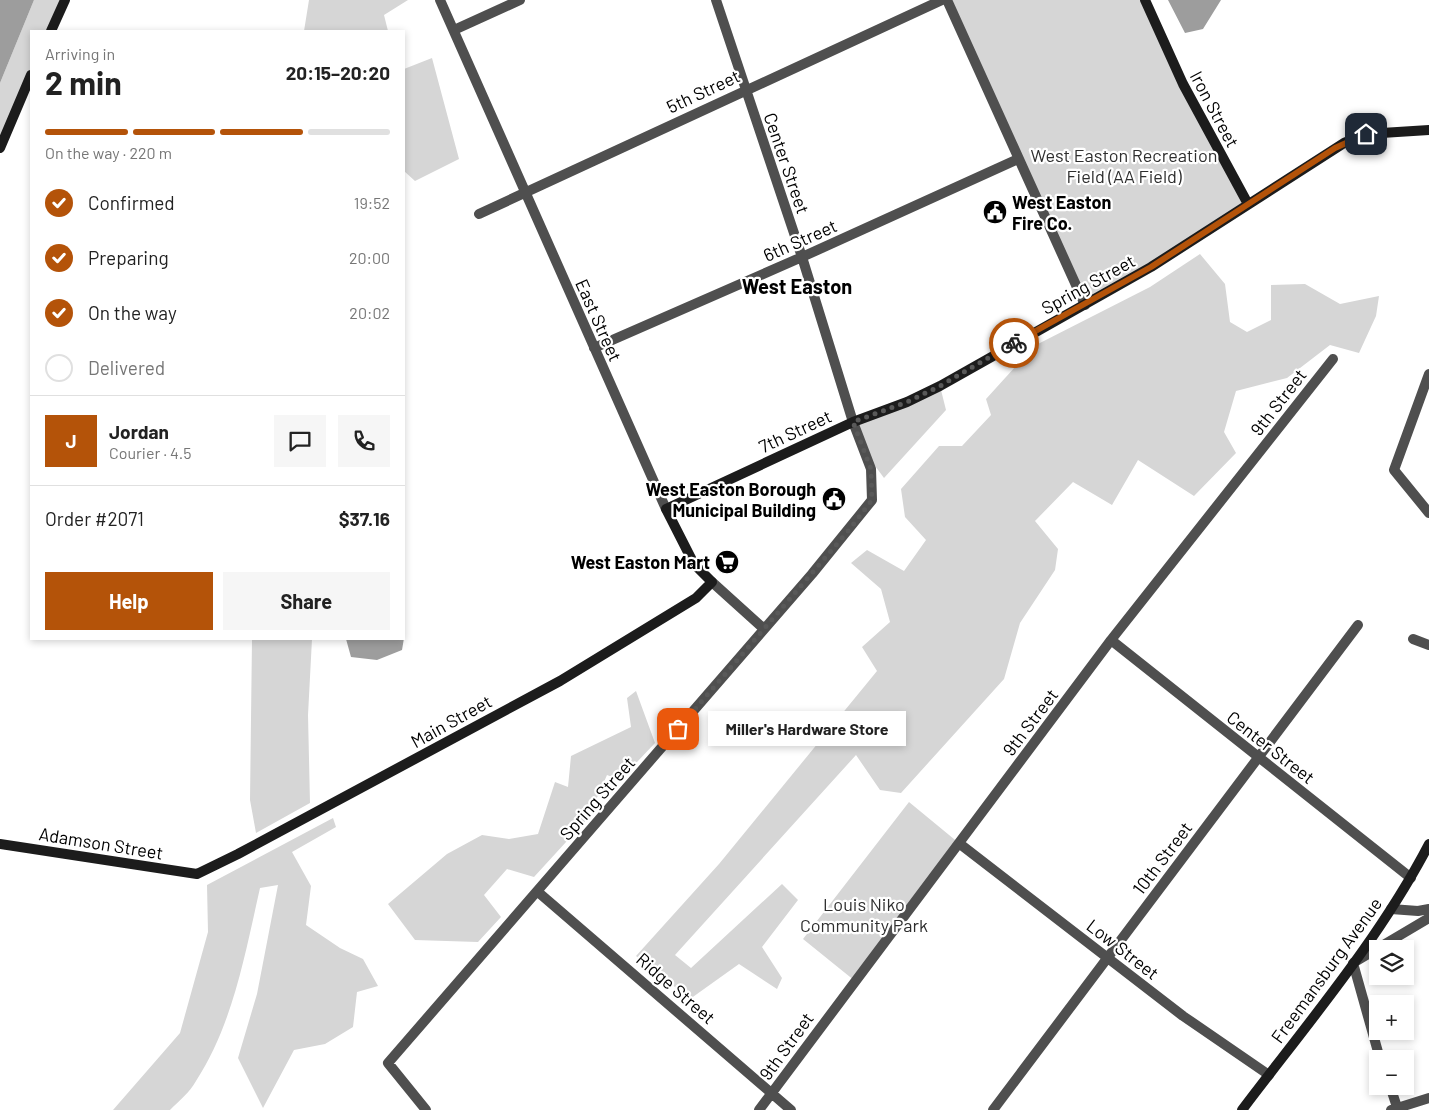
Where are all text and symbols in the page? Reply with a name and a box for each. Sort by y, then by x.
text: Arriving in [45,44,115,63]
text: 20:15–20:20 [286,61,390,84]
text: 2 min [45,63,122,101]
street label: 5th Street [663,64,743,118]
street label: Iron Street [1186,67,1244,151]
street label: Center Street [759,110,815,216]
pin [1345,113,1387,155]
icon: home [1352,120,1380,148]
text: On the way · 220 m [45,143,172,162]
park label: West Easton Recreation Field (AA Field) [1031,144,1217,187]
icon: check [45,189,73,217]
text: Confirmed [88,191,175,214]
place label: West Easton Fire Co. [1012,191,1111,234]
text: 19:52 [354,193,390,212]
public building icon: West Easton Fire Co. [982,199,1008,225]
street label: 6th Street [760,214,840,266]
icon: check [45,244,73,272]
text: Preparing [88,246,169,269]
text: 20:00 [349,248,390,267]
street label: Spring Street [1037,249,1139,319]
district label: West Easton [742,274,852,298]
street label: East Street [571,275,627,365]
icon: check [45,299,73,327]
text: On the way [88,301,177,324]
text: 20:02 [349,303,390,322]
courier [989,318,1039,368]
icon: bike [1000,329,1028,357]
text: Delivered [88,356,165,379]
street label: 9th Street [1245,364,1311,440]
street label: 7th Street [755,405,835,457]
button: chat [274,415,326,467]
button: phone [338,415,390,467]
text: Jordan [109,420,169,443]
text: J [65,429,77,452]
text: Courier · 4.5 [109,443,192,462]
place label: West Easton Borough Municipal Building [645,478,816,521]
public building icon: West Easton Borough Municipal Building [821,486,847,512]
text: Order #2071 [45,507,144,530]
text: $37.16 [339,507,390,530]
supermarket icon: West Easton Mart [714,549,740,575]
place label: West Easton Mart [571,551,710,573]
button: Help [45,572,213,630]
button: Share [223,572,390,630]
street label: 9th Street [998,684,1062,760]
street label: Main Street [407,690,495,752]
street label: Center Street [1223,706,1319,788]
pin [657,708,699,750]
callout: Miller's Hardware Store [708,712,906,746]
icon: bag [664,715,692,743]
text: Miller's Hardware Store [726,719,888,738]
street label: Spring Street [555,752,639,844]
street label: 10th Street [1127,817,1197,899]
street label: Adamson Street [37,822,165,864]
park label: Louis Niko Community Park [800,893,928,936]
street label: Freemansburg Avenue [1266,893,1386,1047]
street label: Low Street [1083,914,1163,984]
map controls [1369,940,1414,1095]
button: layers [1369,940,1414,985]
street label: Ridge Street [632,948,720,1028]
button: + [1369,995,1414,1040]
street label: 9th Street [754,1008,818,1084]
button: − [1369,1050,1414,1095]

